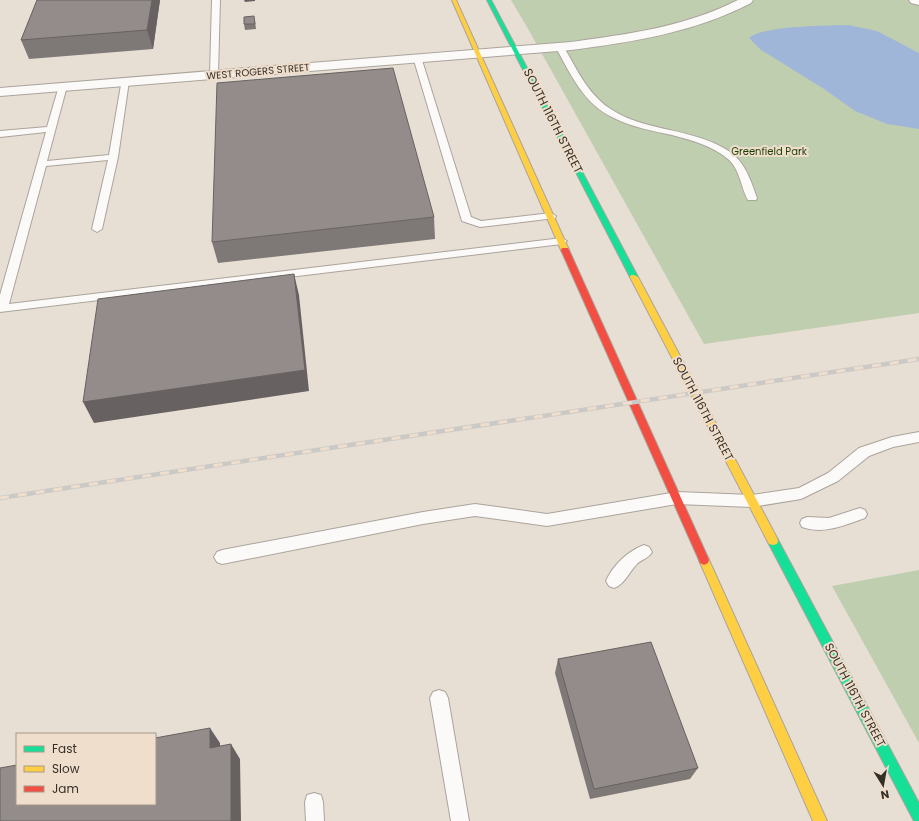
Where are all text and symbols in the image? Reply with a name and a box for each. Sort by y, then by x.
street label: WEST ROGERS STREET [206,59,311,83]
street label: SOUTH 116TH STREET [520,65,587,177]
park label: Greenfield Park [731,144,808,159]
street label: SOUTH 116TH STREET [669,354,738,464]
street label: SOUTH 116TH STREET [821,640,890,750]
legend [16,733,156,805]
text: Fast [52,740,77,757]
text: Slow [52,760,80,777]
north arrow [863,765,903,805]
text: Jam [52,780,79,797]
text: N [879,786,890,803]

